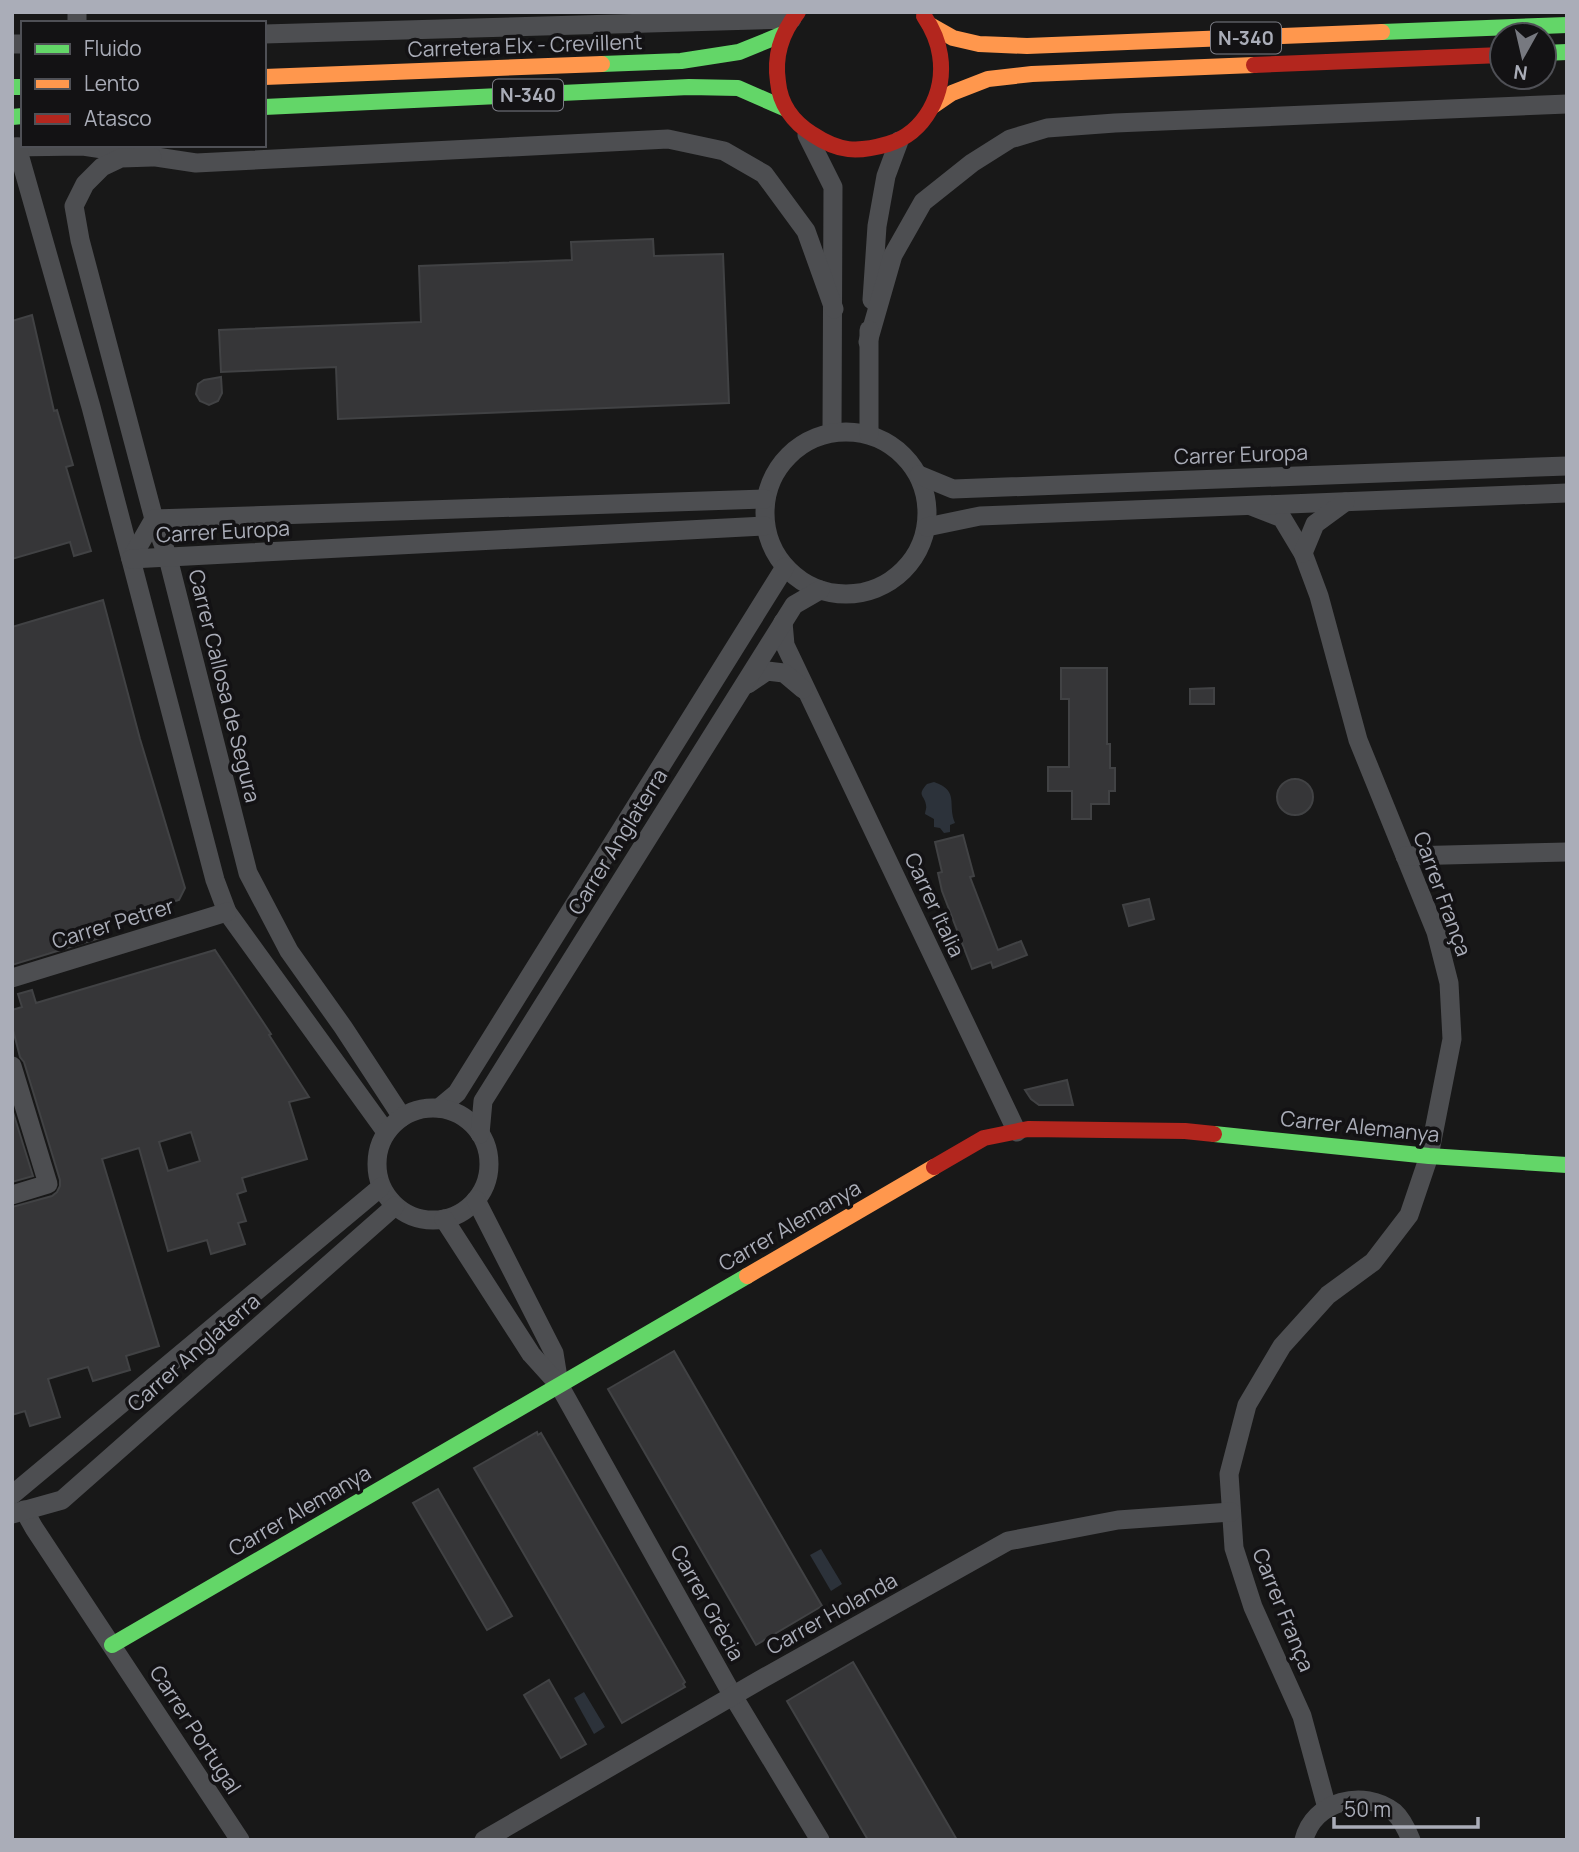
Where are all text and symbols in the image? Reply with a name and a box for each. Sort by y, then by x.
legend [21,21,266,147]
north arrow [1488,21,1558,91]
road number: N-340 [1211,22,1281,54]
street label: Carretera Elx - Crevillent [407,27,643,63]
text: Fluido [84,34,142,62]
text: N [1512,59,1529,87]
text: Lento [84,69,140,97]
road number: N-340 [493,80,563,110]
text: Atasco [84,104,152,132]
street label: Carrer Europa [1174,438,1308,470]
street label: Carrer Europa [155,514,291,548]
street label: Carrer Callosa de Segura [182,566,267,805]
street label: Carrer Anglaterra [561,763,673,920]
street label: Carrer França [1407,827,1478,960]
street label: Carrer Italia [899,848,971,961]
street label: Carrer Petrer [48,891,178,955]
street label: Carrer Alemanya [1279,1104,1441,1148]
street label: Carrer Alemanya [713,1173,866,1277]
street label: Carrer Anglaterra [121,1287,266,1418]
street label: Carrer Alemanya [223,1458,376,1562]
street label: Carrer Grècia [665,1540,751,1665]
street label: Carrer França [1246,1544,1321,1675]
street label: Carrer Holanda [761,1566,902,1661]
street label: Carrer Portugal [144,1660,248,1799]
scale bar [1334,1786,1478,1830]
text: 50 m [1344,1795,1391,1823]

